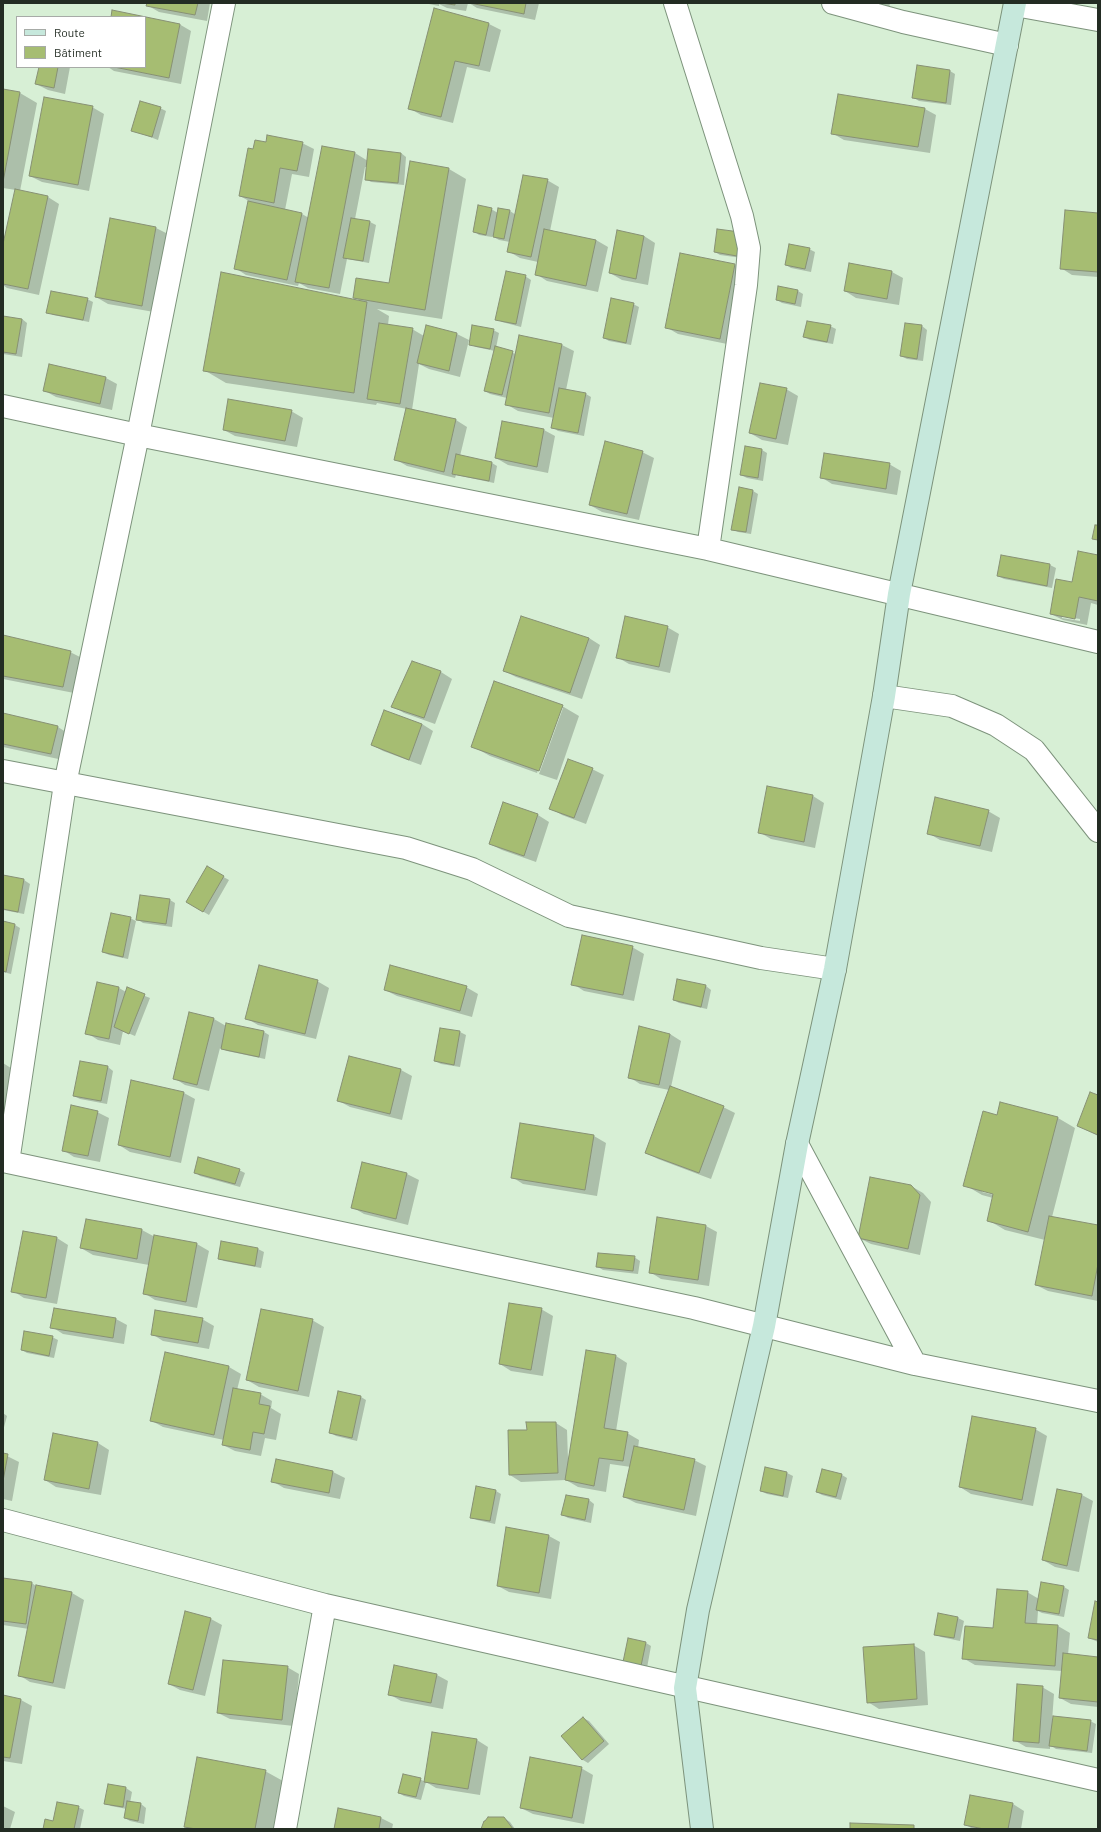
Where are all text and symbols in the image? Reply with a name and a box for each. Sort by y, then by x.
legend [16,16,146,68]
text: Route [54,25,85,39]
text: Bâtiment [54,45,102,59]

